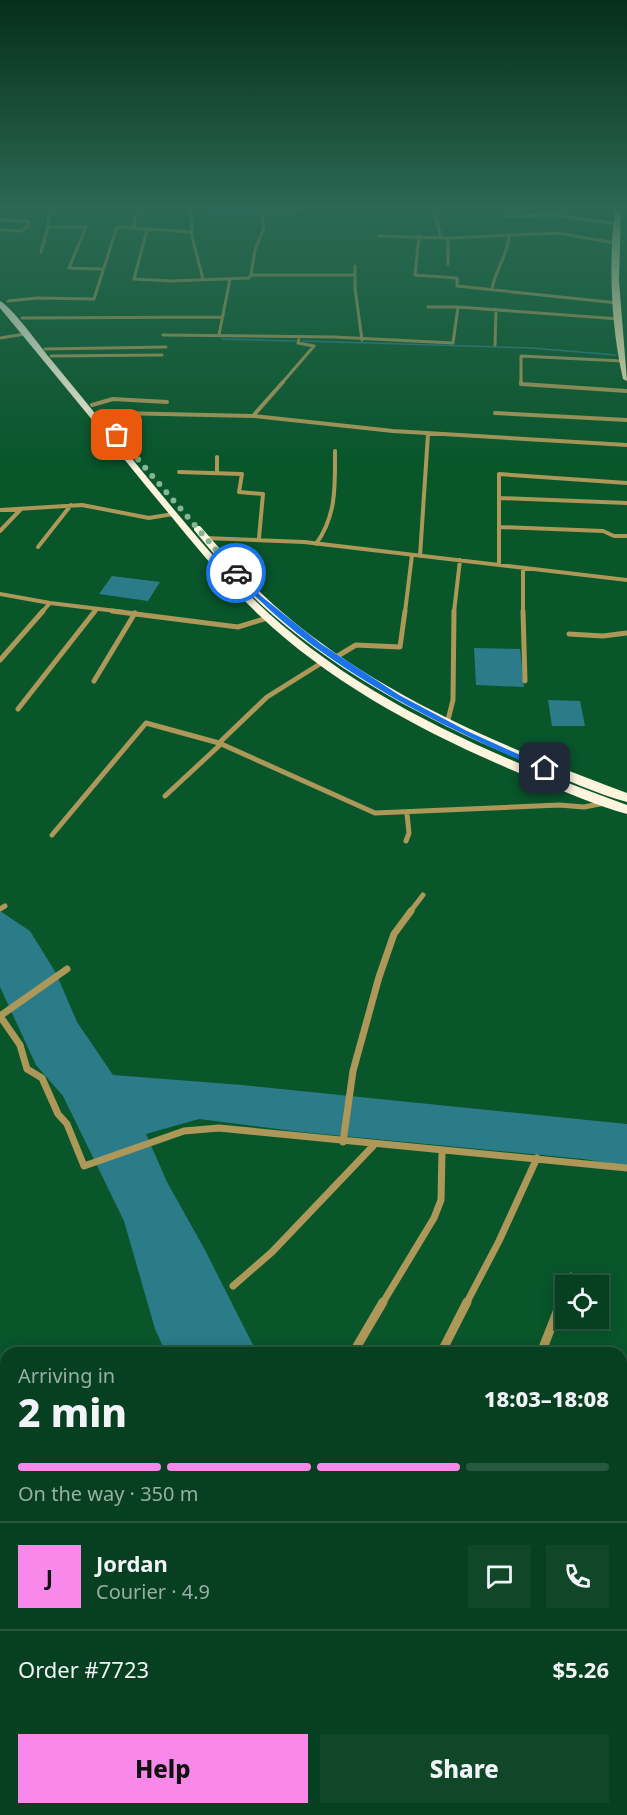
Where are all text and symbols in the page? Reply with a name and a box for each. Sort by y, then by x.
pin [91,409,142,460]
icon: bag [100,418,133,451]
courier [206,543,266,603]
icon: car [220,557,253,590]
pin [519,742,570,793]
icon: home [528,751,561,784]
map controls [555,1275,609,1329]
button: locate [555,1275,609,1329]
text: Arriving in [18,1362,115,1389]
text: 18:03–18:08 [484,1383,609,1413]
text: 2 min [18,1385,127,1438]
text: On the way · 350 m [18,1480,198,1507]
button: chat [468,1545,531,1608]
button: phone [546,1545,609,1608]
text: Jordan [96,1548,168,1578]
text: J [46,1561,53,1591]
text: Courier · 4.9 [96,1578,210,1605]
text: Order #7723 [18,1654,149,1684]
text: $5.26 [552,1654,609,1684]
button: Help [18,1734,308,1803]
button: Share [320,1734,609,1803]

